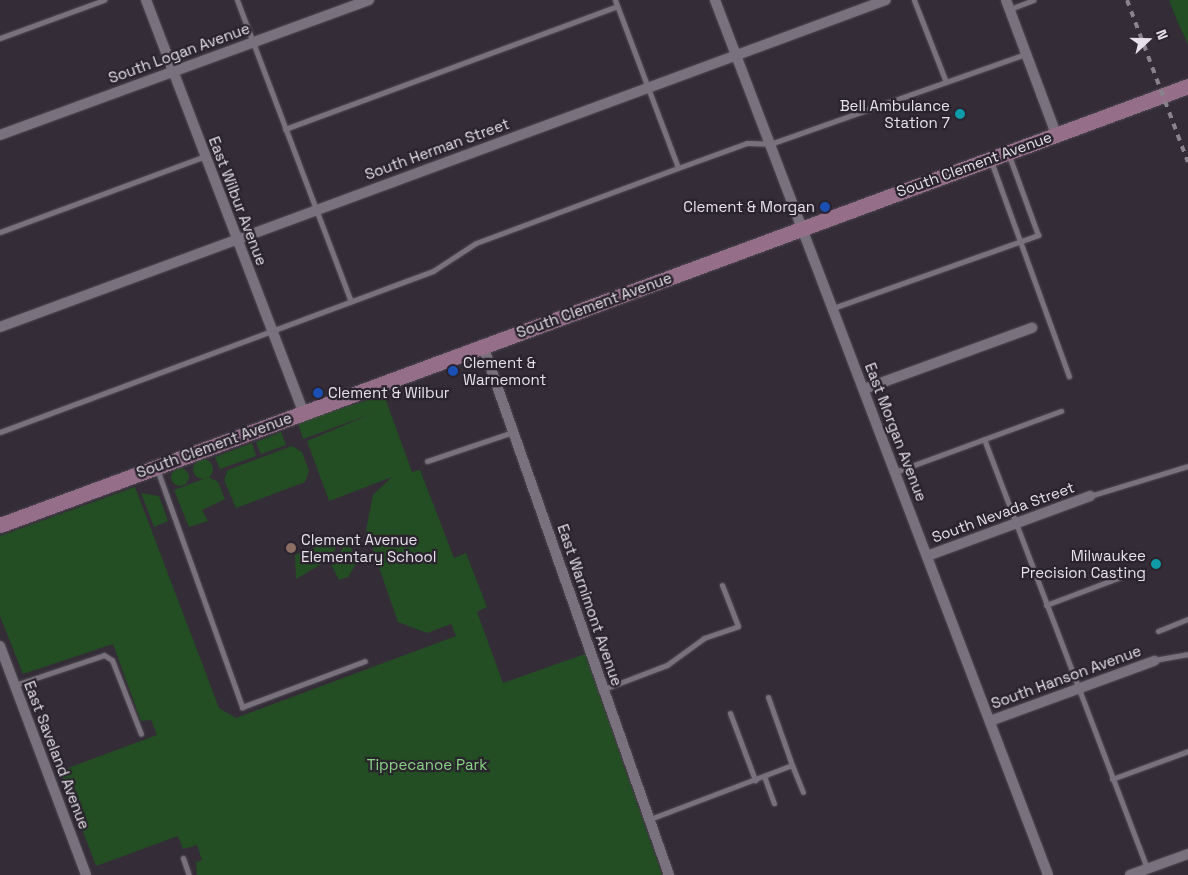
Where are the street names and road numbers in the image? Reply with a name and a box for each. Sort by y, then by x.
street label: South Logan Avenue [106,19,252,87]
street label: South Herman Street [362,114,512,184]
street label: South Clement Avenue [894,127,1054,201]
street label: East Wilbur Avenue [205,134,271,268]
street label: South Clement Avenue [514,268,674,342]
street label: East Morgan Avenue [861,360,931,504]
street label: South Clement Avenue [134,408,294,482]
street label: South Nevada Street [929,478,1077,546]
street label: East Warnimont Avenue [554,521,626,689]
street label: South Hanson Avenue [988,641,1144,713]
street label: East Saveland Avenue [20,678,94,832]

